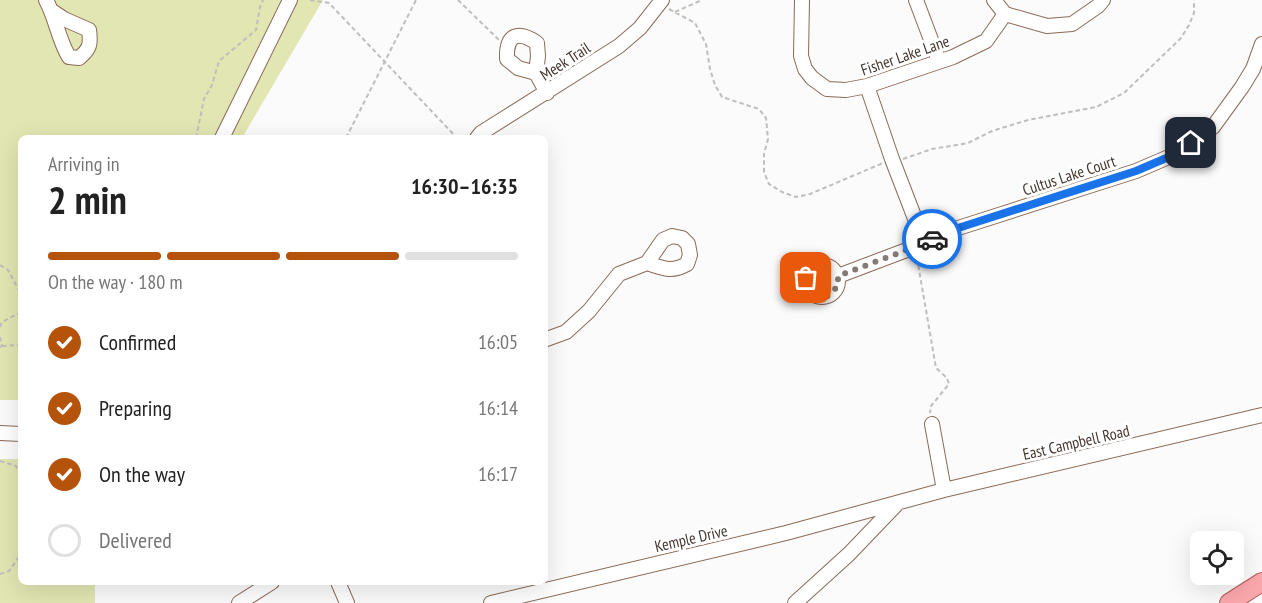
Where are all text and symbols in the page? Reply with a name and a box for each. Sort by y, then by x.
street label: Fisher Lake Lane [858,31,952,79]
street label: Meek Trail [536,37,594,85]
pin [1165,117,1216,168]
icon: home [1174,126,1207,159]
street label: Cultus Lake Court [1020,150,1119,199]
text: Arriving in [48,151,120,177]
text: 16:30–16:35 [411,172,518,200]
text: 2 min [48,174,127,225]
courier [902,209,962,269]
icon: car [916,223,949,256]
pin [780,252,831,303]
icon: bag [789,261,822,294]
text: On the way · 180 m [48,269,183,295]
icon: check [48,326,81,359]
text: Confirmed [99,328,176,356]
text: 16:05 [478,329,518,355]
icon: check [48,392,81,425]
text: Preparing [99,394,172,422]
text: 16:14 [478,395,518,421]
street label: East Campbell Road [1021,420,1131,464]
icon: check [48,458,81,491]
text: On the way [99,460,185,488]
text: 16:17 [478,461,518,487]
street label: Kemple Drive [653,520,729,556]
text: Delivered [99,526,172,554]
map controls [1190,531,1244,585]
button: locate [1190,531,1244,585]

